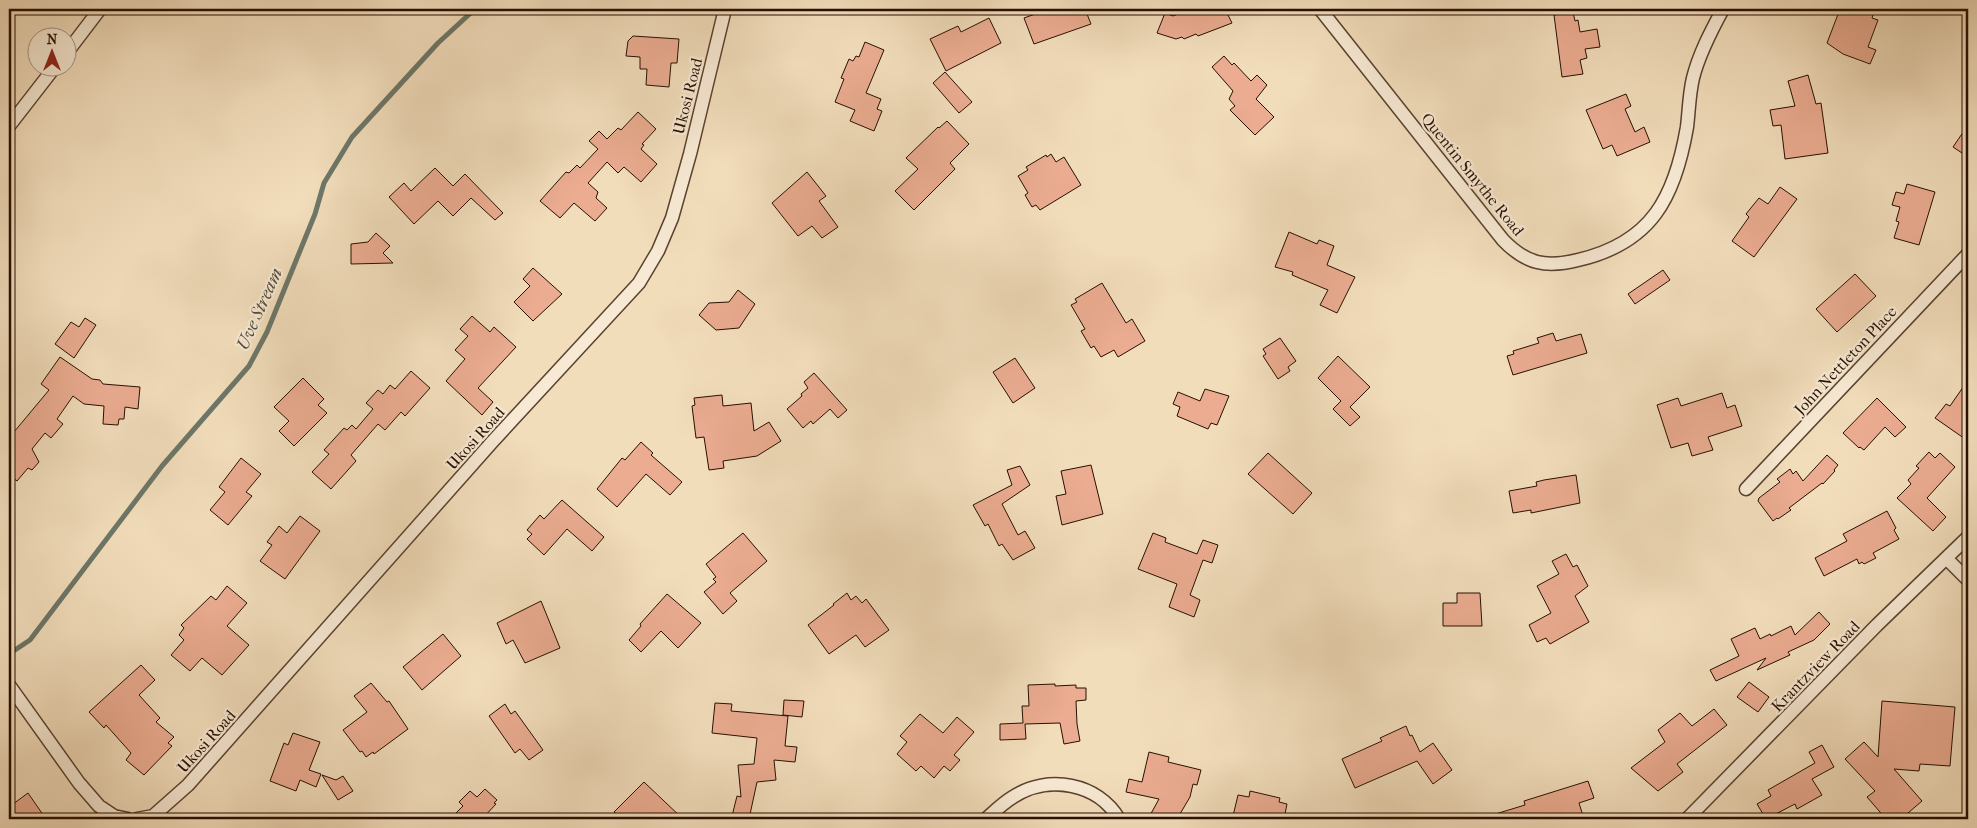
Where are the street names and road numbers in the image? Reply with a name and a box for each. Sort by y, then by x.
street label: Ukosi Road [669,56,706,136]
street label: Quentin Smythe Road [1417,109,1528,240]
street label: John Nettleton Place [1789,302,1901,420]
street label: Ukosi Road [442,403,509,474]
street label: Krantzview Road [1767,617,1864,716]
street label: Ukosi Road [173,706,240,777]

